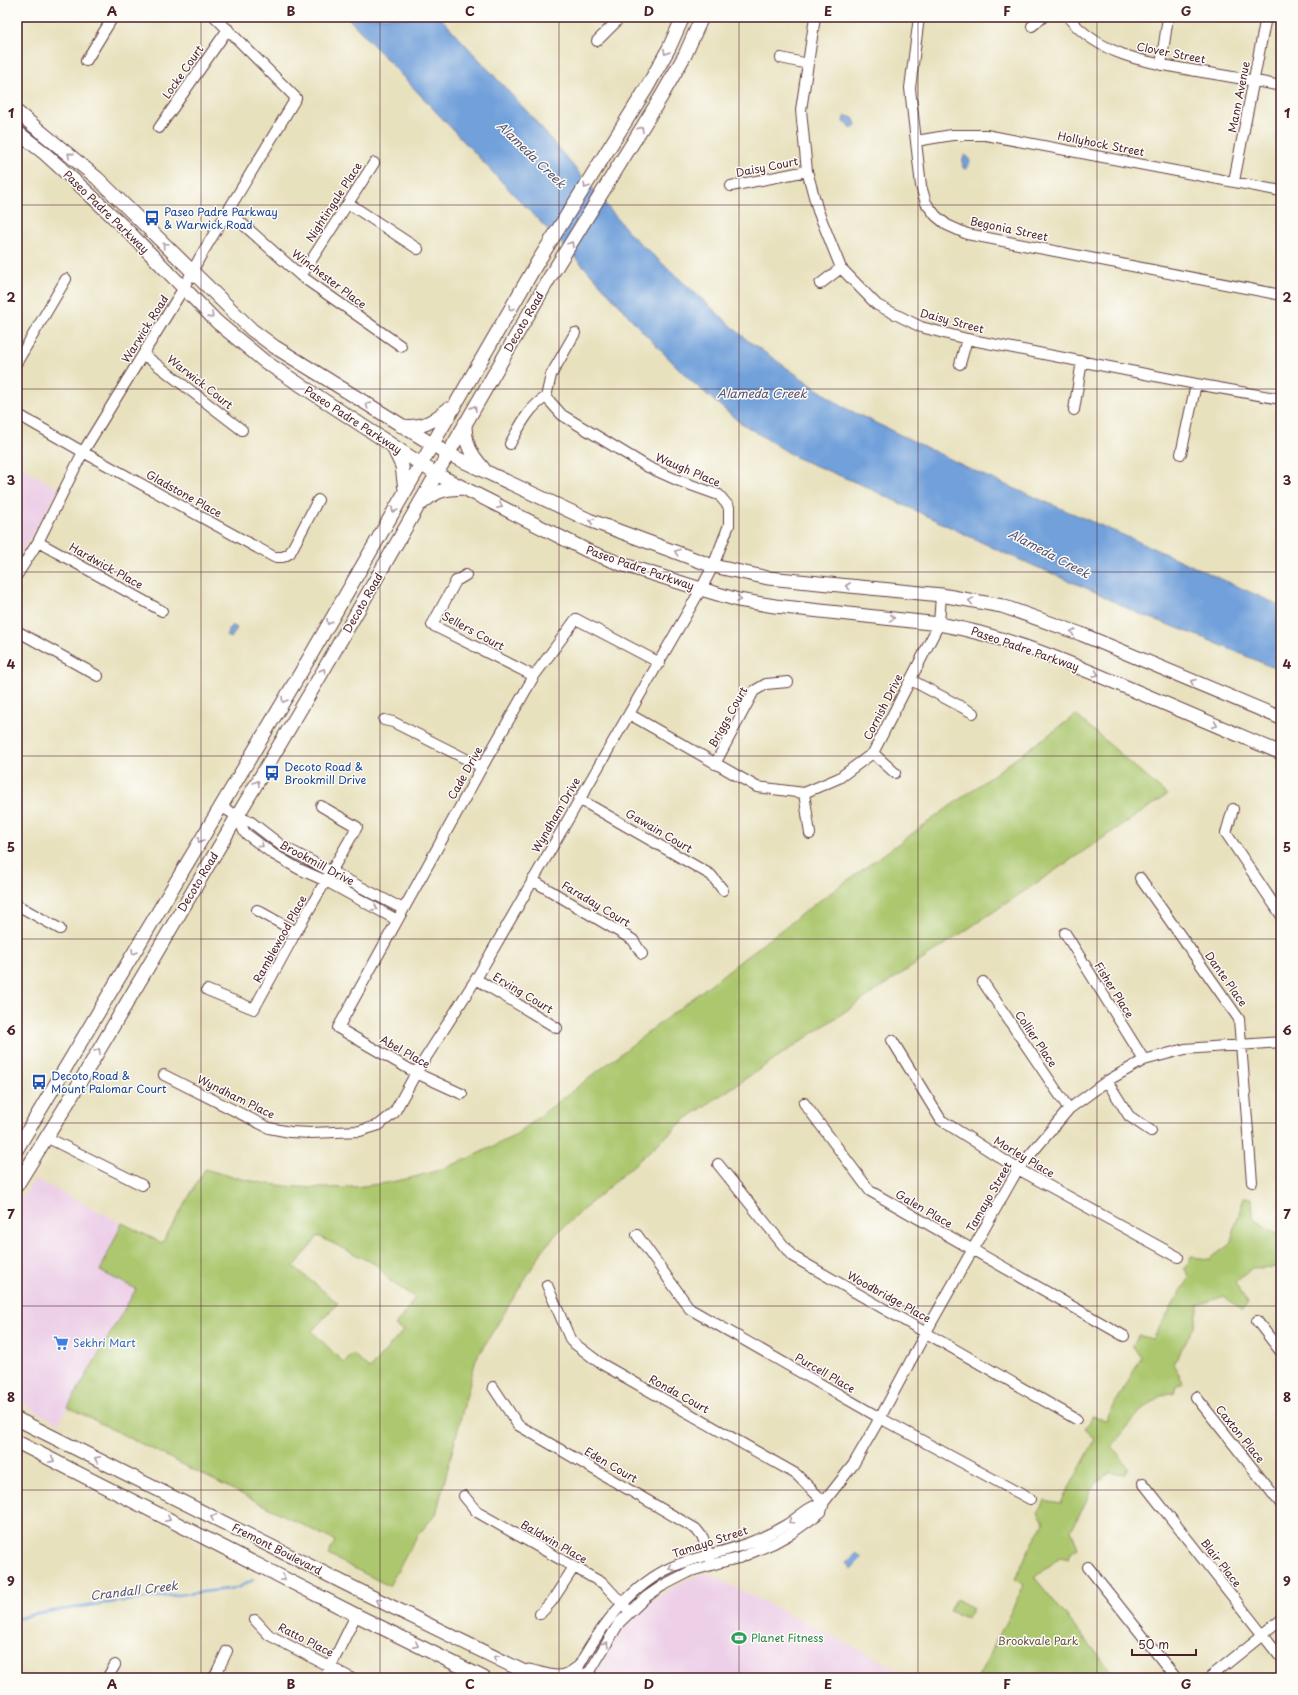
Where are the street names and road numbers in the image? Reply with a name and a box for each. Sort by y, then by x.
street label: Clover Street [1135,37,1208,68]
street label: Locke Court [158,41,208,102]
street label: Mann Avenue [1223,60,1254,134]
street label: Hollyhock Street [1056,127,1147,160]
street label: Daisy Court [734,152,800,181]
street label: Nightingale Place [301,158,366,245]
street label: Paseo Padre Parkway [60,166,153,257]
street label: Begonia Street [969,212,1050,245]
street label: Winchester Place [288,245,370,313]
street label: Decoto Road [499,288,548,355]
street label: Warwick Road [117,292,172,366]
street label: Daisy Street [918,304,986,337]
street label: Warwick Court [164,350,237,413]
street label: Paseo Padre Parkway [301,381,406,458]
street label: Waugh Place [653,448,723,491]
street label: Gladstone Place [143,466,225,521]
street label: Hardwick Place [66,538,146,593]
street label: Paseo Padre Parkway [584,541,697,594]
street label: Decoto Road [338,569,387,636]
street label: Sellers Court [439,607,508,654]
street label: Paseo Padre Parkway [969,622,1082,675]
street label: Cornish Drive [859,671,907,743]
street label: Briggs Court [704,683,752,750]
street label: Cade Drive [443,743,486,803]
street label: Wyndham Drive [527,774,584,856]
street label: Gawain Court [623,805,696,857]
street label: Brookmill Drive [277,836,358,889]
street label: Decoto Road [173,848,222,915]
street label: Faraday Court [559,876,634,931]
street label: Ramblewood Place [248,892,311,986]
street label: Dante Place [1201,948,1252,1010]
street label: Fisher Place [1090,958,1138,1021]
street label: Erving Court [490,968,557,1017]
street label: Collier Place [1011,1007,1062,1071]
street label: Abel Place [377,1031,434,1072]
street label: Wyndham Place [195,1070,278,1123]
street label: Morley Place [991,1132,1058,1181]
street label: Tamayo Street [962,1158,1016,1235]
street label: Galen Place [893,1185,956,1232]
street label: Woodbridge Place [844,1266,934,1327]
street label: Purcell Place [792,1349,859,1397]
street label: Ronda Court [646,1370,713,1417]
street label: Caxton Place [1212,1401,1269,1466]
street label: Eden Court [582,1443,641,1487]
street label: Baldwin Place [518,1516,591,1568]
street label: Fremont Boulevard [229,1518,325,1579]
street label: Tamayo Street [670,1521,750,1562]
street label: Blair Place [1197,1535,1246,1591]
street label: Ratto Place [275,1618,337,1661]

